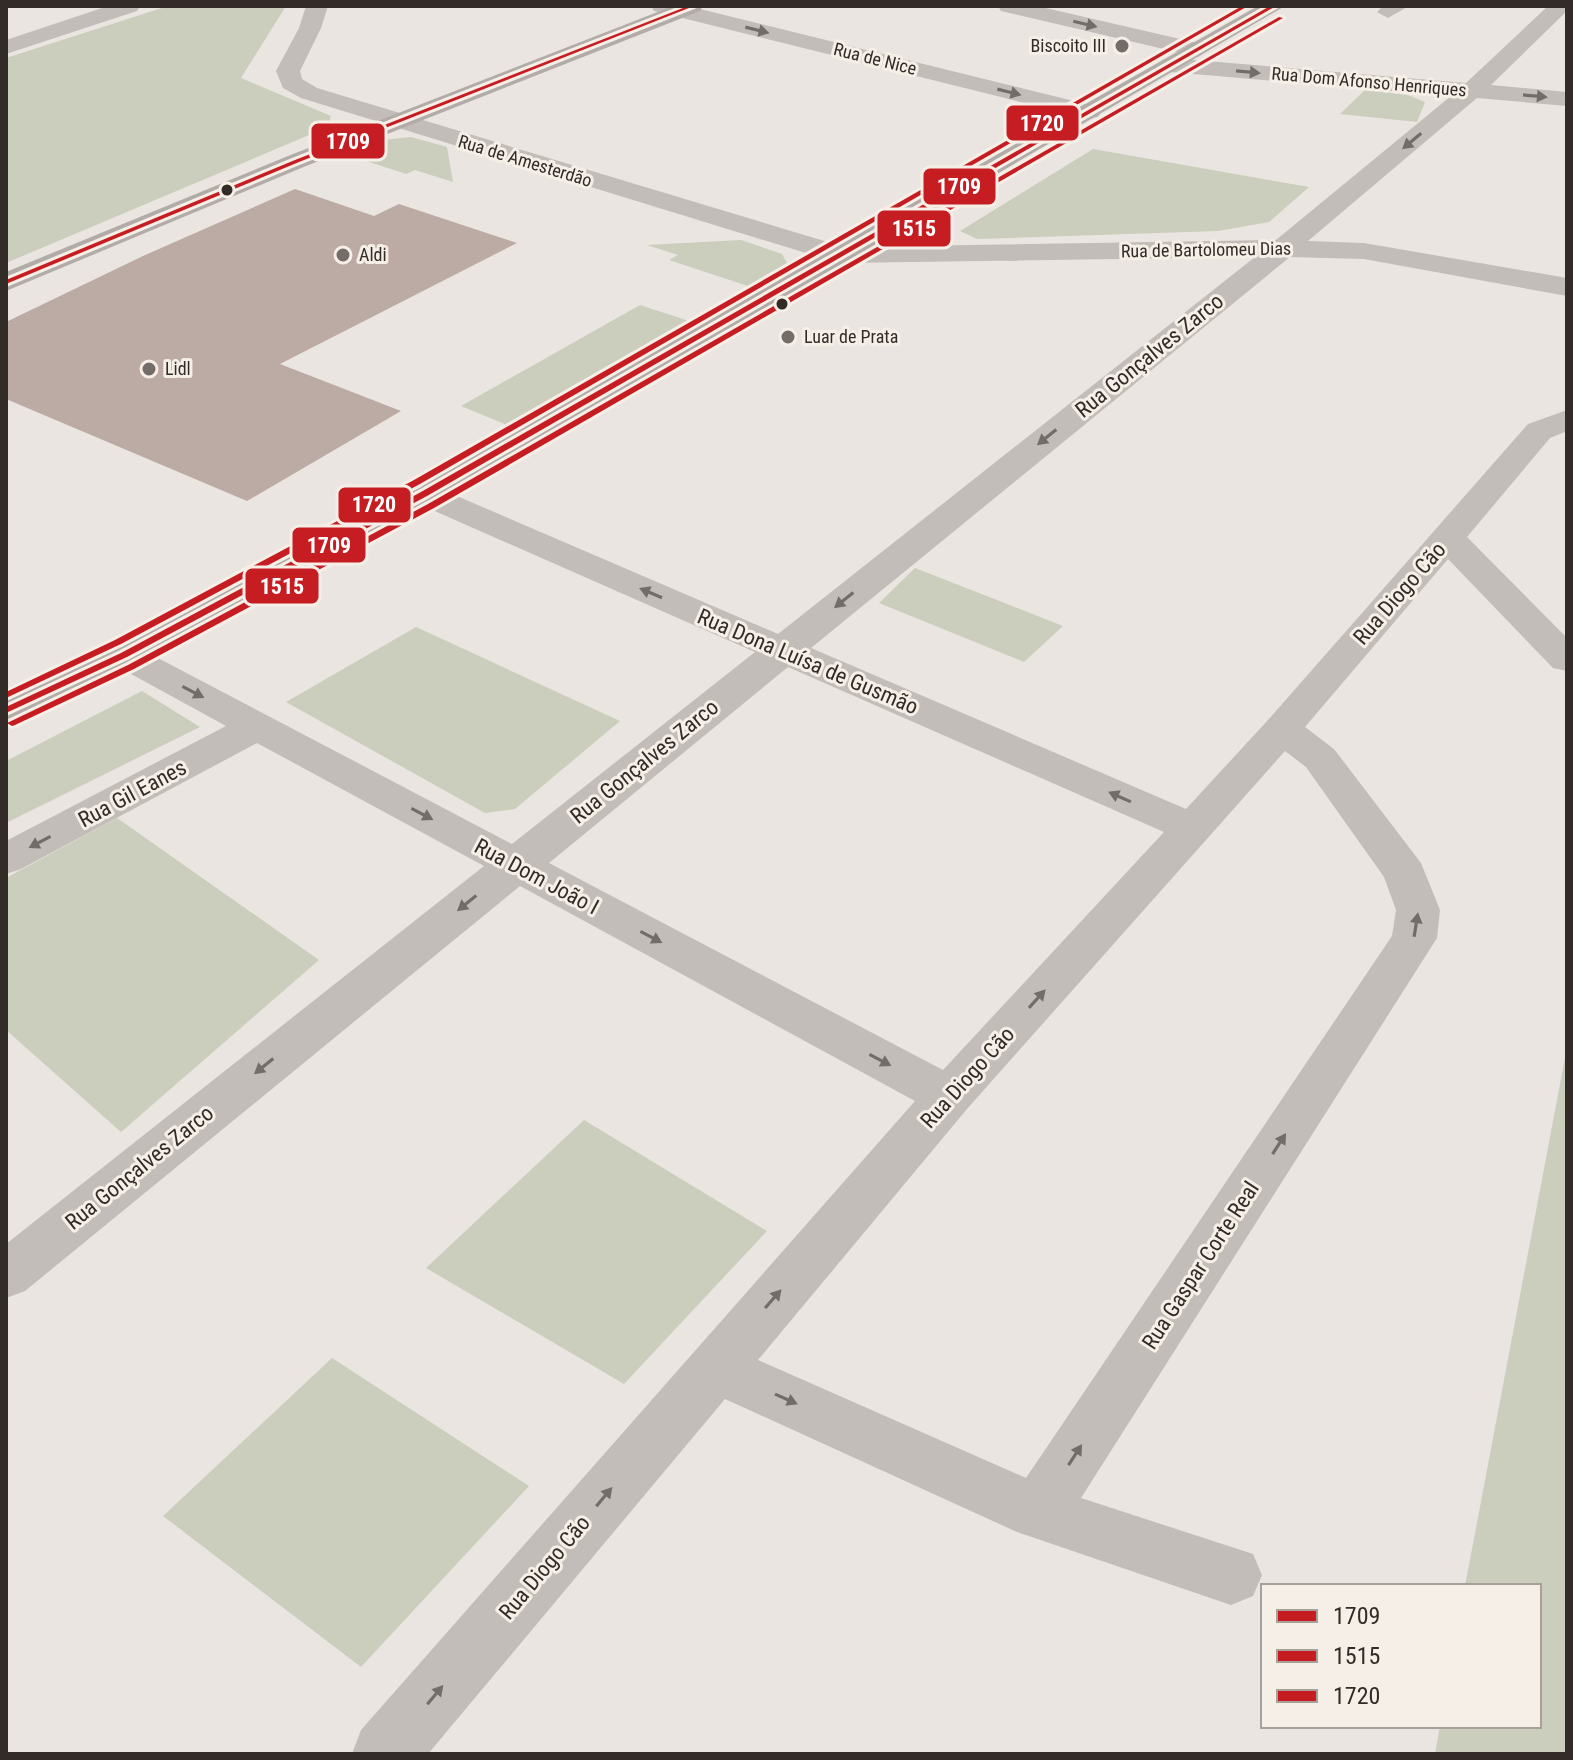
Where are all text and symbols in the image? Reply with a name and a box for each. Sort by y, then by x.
one-way arrow [1073,18,1098,30]
one-way arrow [744,24,769,36]
place label: Biscoito III [1031,35,1106,56]
marker: Biscoito III [1113,37,1131,55]
street label: Rua de Nice [832,38,919,79]
street label: Rua Dom Afonso Henriques [1271,63,1467,100]
one-way arrow [1236,65,1261,78]
one-way arrow [997,87,1022,99]
one-way arrow [1523,90,1548,103]
line badge: 1720 [1005,104,1080,142]
text: 1720 [1020,111,1064,136]
line badge: 1709 [310,122,386,160]
text: 1709 [326,129,370,154]
street label: Rua de Amesterdão [456,130,595,191]
one-way arrow [1402,132,1422,149]
line badge: 1709 [922,167,997,206]
text: 1709 [937,174,981,199]
unlabelled marker [219,182,235,198]
line badge: 1515 [876,209,952,248]
text: 1515 [892,216,936,241]
street label: Rua de Bartolomeu Dias [1121,238,1291,261]
place label: Aldi [359,244,387,265]
marker: Aldi [334,246,352,264]
street label: Rua Gonçalves Zarco [1070,288,1228,423]
unlabelled marker [774,296,790,312]
place label: Luar de Prata [804,326,898,347]
marker: Luar de Prata [779,328,797,346]
place label: Lidl [165,358,191,379]
marker: Lidl [140,360,158,378]
one-way arrow [1037,428,1057,445]
line badge: 1720 [337,486,412,524]
text: 1720 [352,492,396,517]
line badge: 1709 [291,526,367,564]
text: 1709 [307,533,351,558]
street label: Rua Diogo Cão [1348,537,1451,650]
line badge: 1515 [244,567,320,605]
text: 1515 [260,574,304,599]
one-way arrow [639,587,663,600]
one-way arrow [834,591,854,607]
street label: Rua Dona Luísa de Gusmão [694,604,922,719]
one-way arrow [181,685,204,699]
street label: Rua Gonçalves Zarco [565,694,723,829]
street label: Rua Gil Eanes [74,755,190,832]
one-way arrow [1108,791,1132,804]
one-way arrow [411,807,433,821]
street label: Rua Dom João I [470,833,603,920]
one-way arrow [28,835,51,848]
one-way arrow [457,894,477,911]
one-way arrow [1410,912,1423,937]
one-way arrow [640,930,663,944]
one-way arrow [1028,990,1046,1009]
street label: Rua Diogo Cão [915,1022,1019,1133]
one-way arrow [869,1053,892,1066]
one-way arrow [254,1057,274,1074]
street label: Rua Gonçalves Zarco [60,1100,218,1235]
one-way arrow [1271,1134,1286,1155]
street label: Rua Gaspar Corte Real [1137,1177,1264,1354]
one-way arrow [764,1290,781,1310]
one-way arrow [774,1392,797,1405]
one-way arrow [1067,1445,1082,1466]
one-way arrow [595,1487,612,1507]
street label: Rua Diogo Cão [494,1510,595,1624]
legend [1261,1584,1541,1728]
text: 1709 [1333,1602,1380,1630]
text: 1515 [1333,1642,1380,1670]
text: 1720 [1333,1682,1380,1710]
one-way arrow [426,1685,444,1704]

